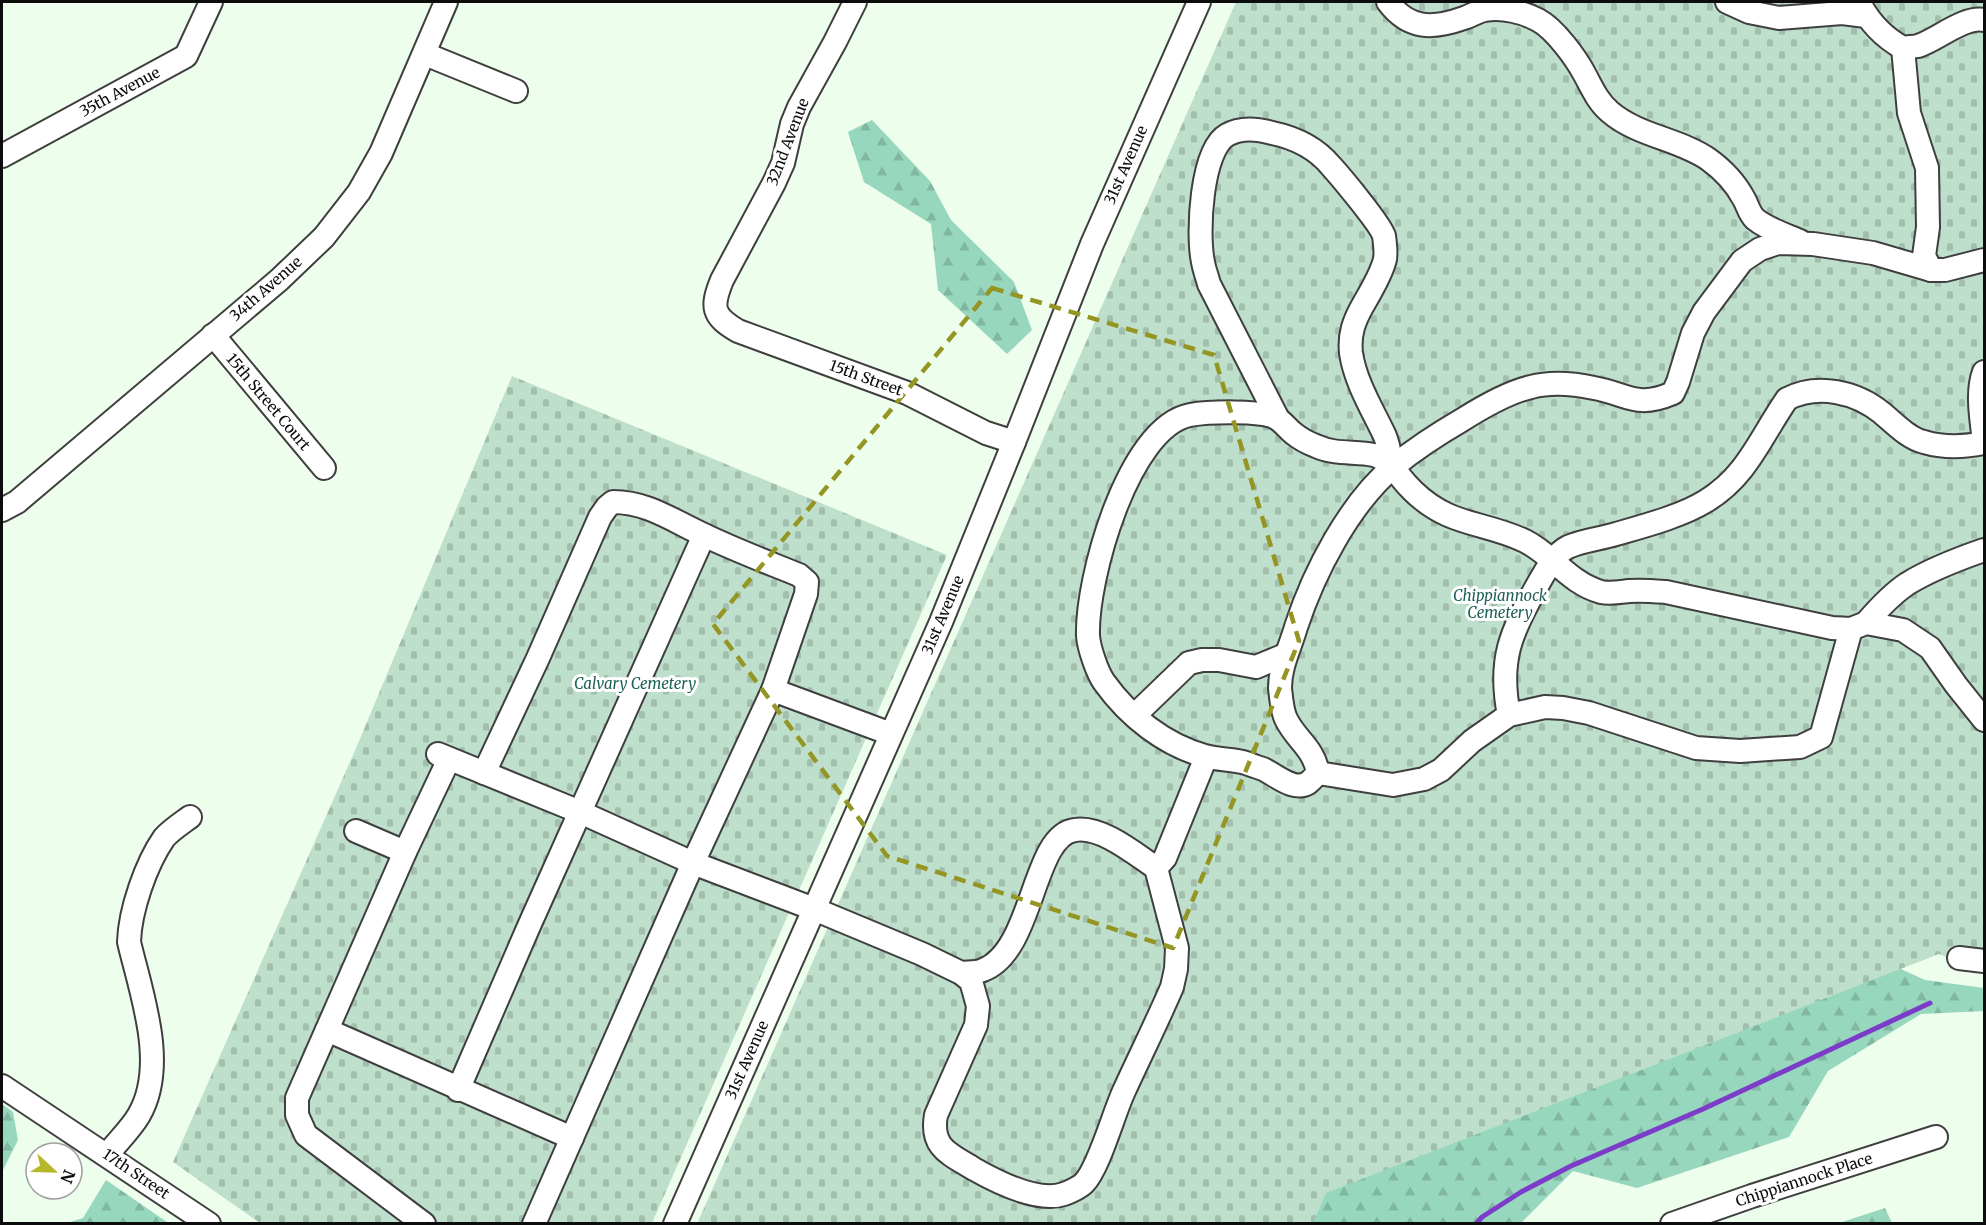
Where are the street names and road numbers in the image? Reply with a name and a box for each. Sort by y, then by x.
street label: 35th Avenue [77,62,163,121]
street label: 32nd Avenue [762,95,813,188]
street label: 31st Avenue [1100,122,1151,207]
street label: 34th Avenue [226,252,306,325]
street label: 15th Street Court [222,349,314,454]
street label: 15th Street [827,355,906,400]
street label: 31st Avenue [917,572,968,657]
street label: 31st Avenue [721,1017,772,1102]
street label: 17th Street [99,1144,173,1203]
street label: Chippiannock Place [1733,1148,1875,1211]

